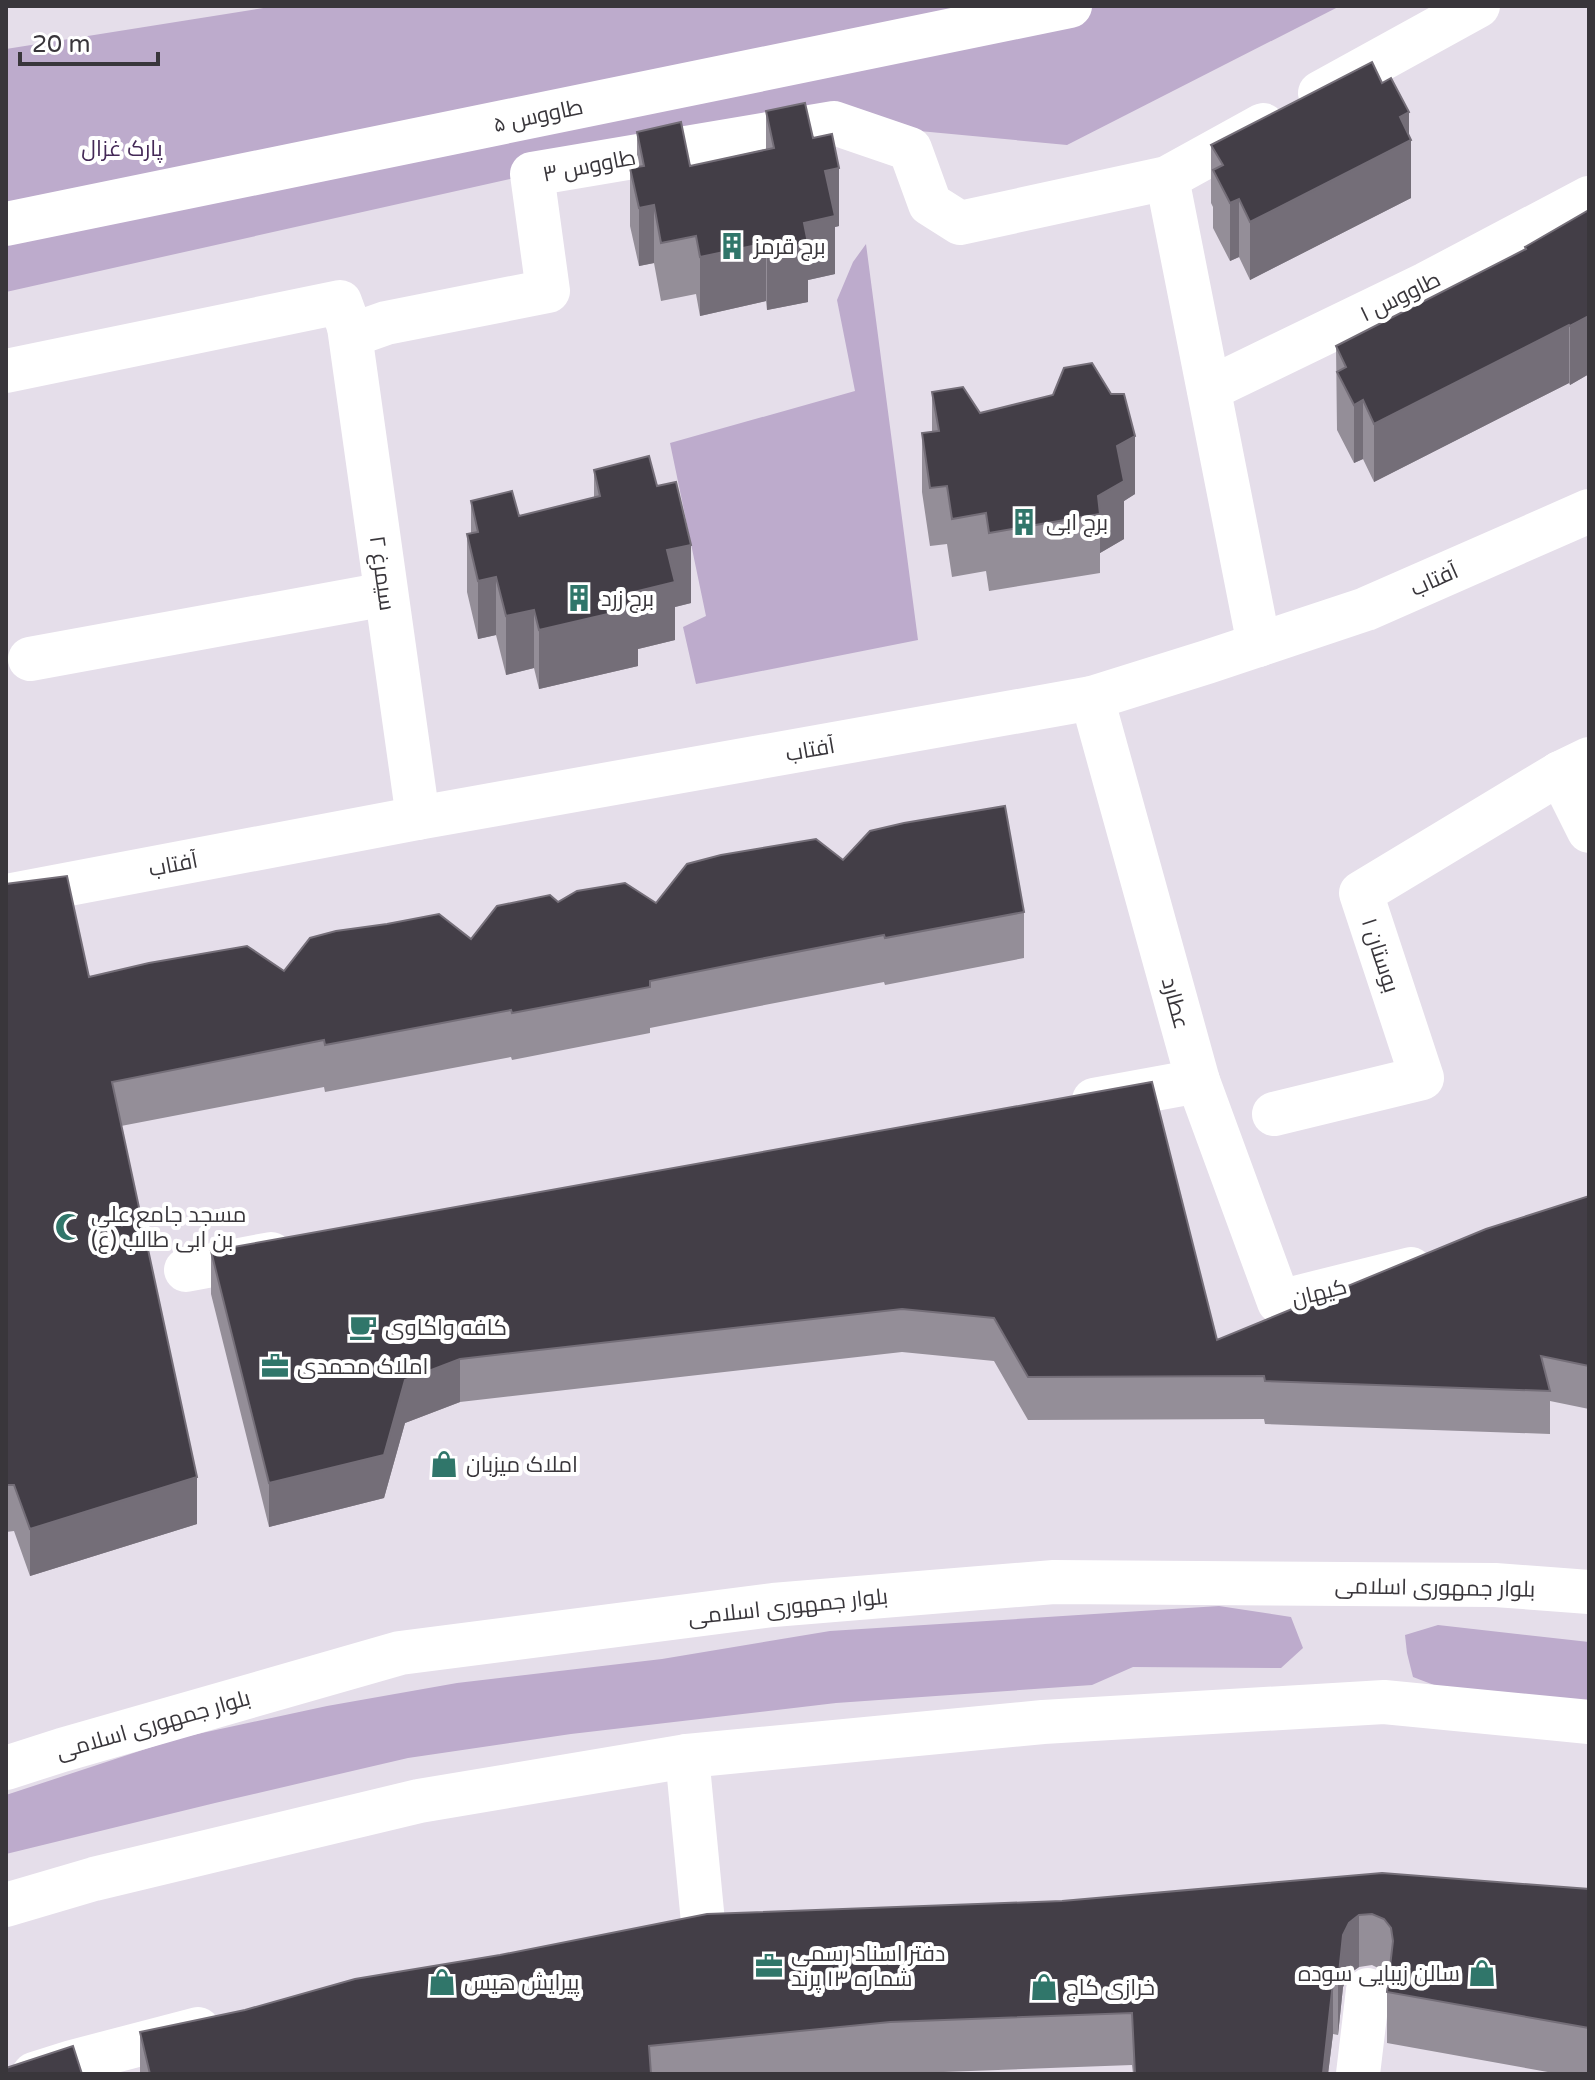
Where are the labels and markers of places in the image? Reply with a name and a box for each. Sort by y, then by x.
building icon: برج قرمز [717,231,747,261]
place label: برج قرمز [752,234,826,261]
building icon: برج ابی [1009,507,1039,537]
place label: برج ابی [1046,510,1108,537]
building icon: برج زرد [564,583,594,613]
place label: برج زرد [601,586,654,613]
place label: مسجد جامع علی بن ابی طالب (ع) [91,1202,246,1254]
mosque icon: مسجد جامع علی بن ابی طالب (ع) [54,1212,84,1242]
cafe icon: کافه واکاوی [348,1312,378,1342]
place label: کافه واکاوی [385,1315,507,1341]
office icon: املاک محمدی [260,1351,290,1381]
place label: املاک محمدی [297,1354,429,1380]
shop icon: املاک میزبان [429,1449,459,1479]
place label: املاک میزبان [466,1452,578,1478]
place label: دفتر اسناد رسمی شماره ۱۳ پرند [791,1941,945,1993]
office icon: دفتر اسناد رسمی شماره ۱۳ پرند [754,1951,784,1981]
shop icon: سالن زیبایی سوده [1467,1958,1497,1988]
place label: سالن زیبایی سوده [1298,1961,1460,1987]
shop icon: پیرایش هیس [427,1967,457,1997]
place label: پیرایش هیس [464,1970,579,1997]
shop icon: خرازی کاج [1029,1972,1059,2002]
place label: خرازی کاج [1066,1975,1155,2002]

